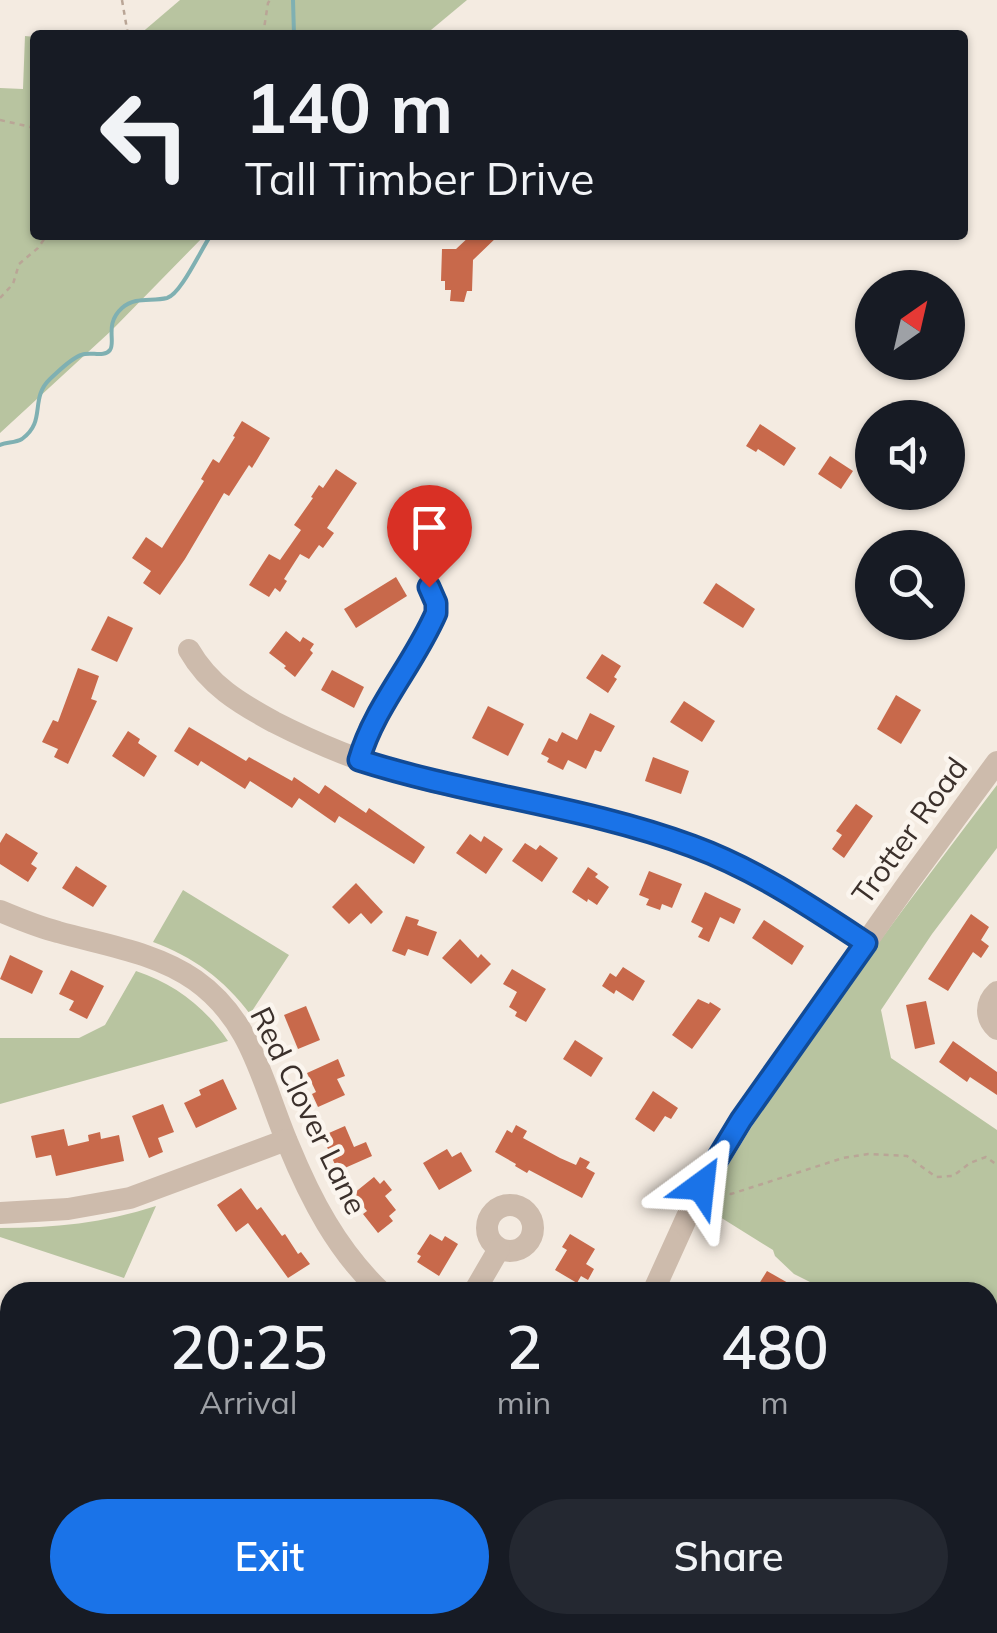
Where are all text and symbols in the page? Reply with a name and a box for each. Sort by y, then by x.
text: 140 m [245,63,453,151]
icon: left [80,70,210,200]
text: Tall Timber Drive [245,150,595,206]
north arrow [855,270,965,380]
map controls [855,270,965,640]
button: sound [855,400,965,510]
pin [387,485,472,588]
icon: arrive [402,500,457,555]
button: search [855,530,965,640]
street label: Trotter Road [843,749,975,911]
street label: Red Clover Lane [242,1001,376,1221]
position arrow [649,1134,753,1238]
text: 20:25 [169,1309,328,1384]
text: 2 [506,1309,542,1384]
text: 480 [721,1309,829,1384]
text: Arrival [200,1382,297,1422]
text: min [497,1382,551,1422]
text: m [761,1382,789,1422]
button: Exit [50,1499,489,1614]
button: Share [509,1499,948,1614]

